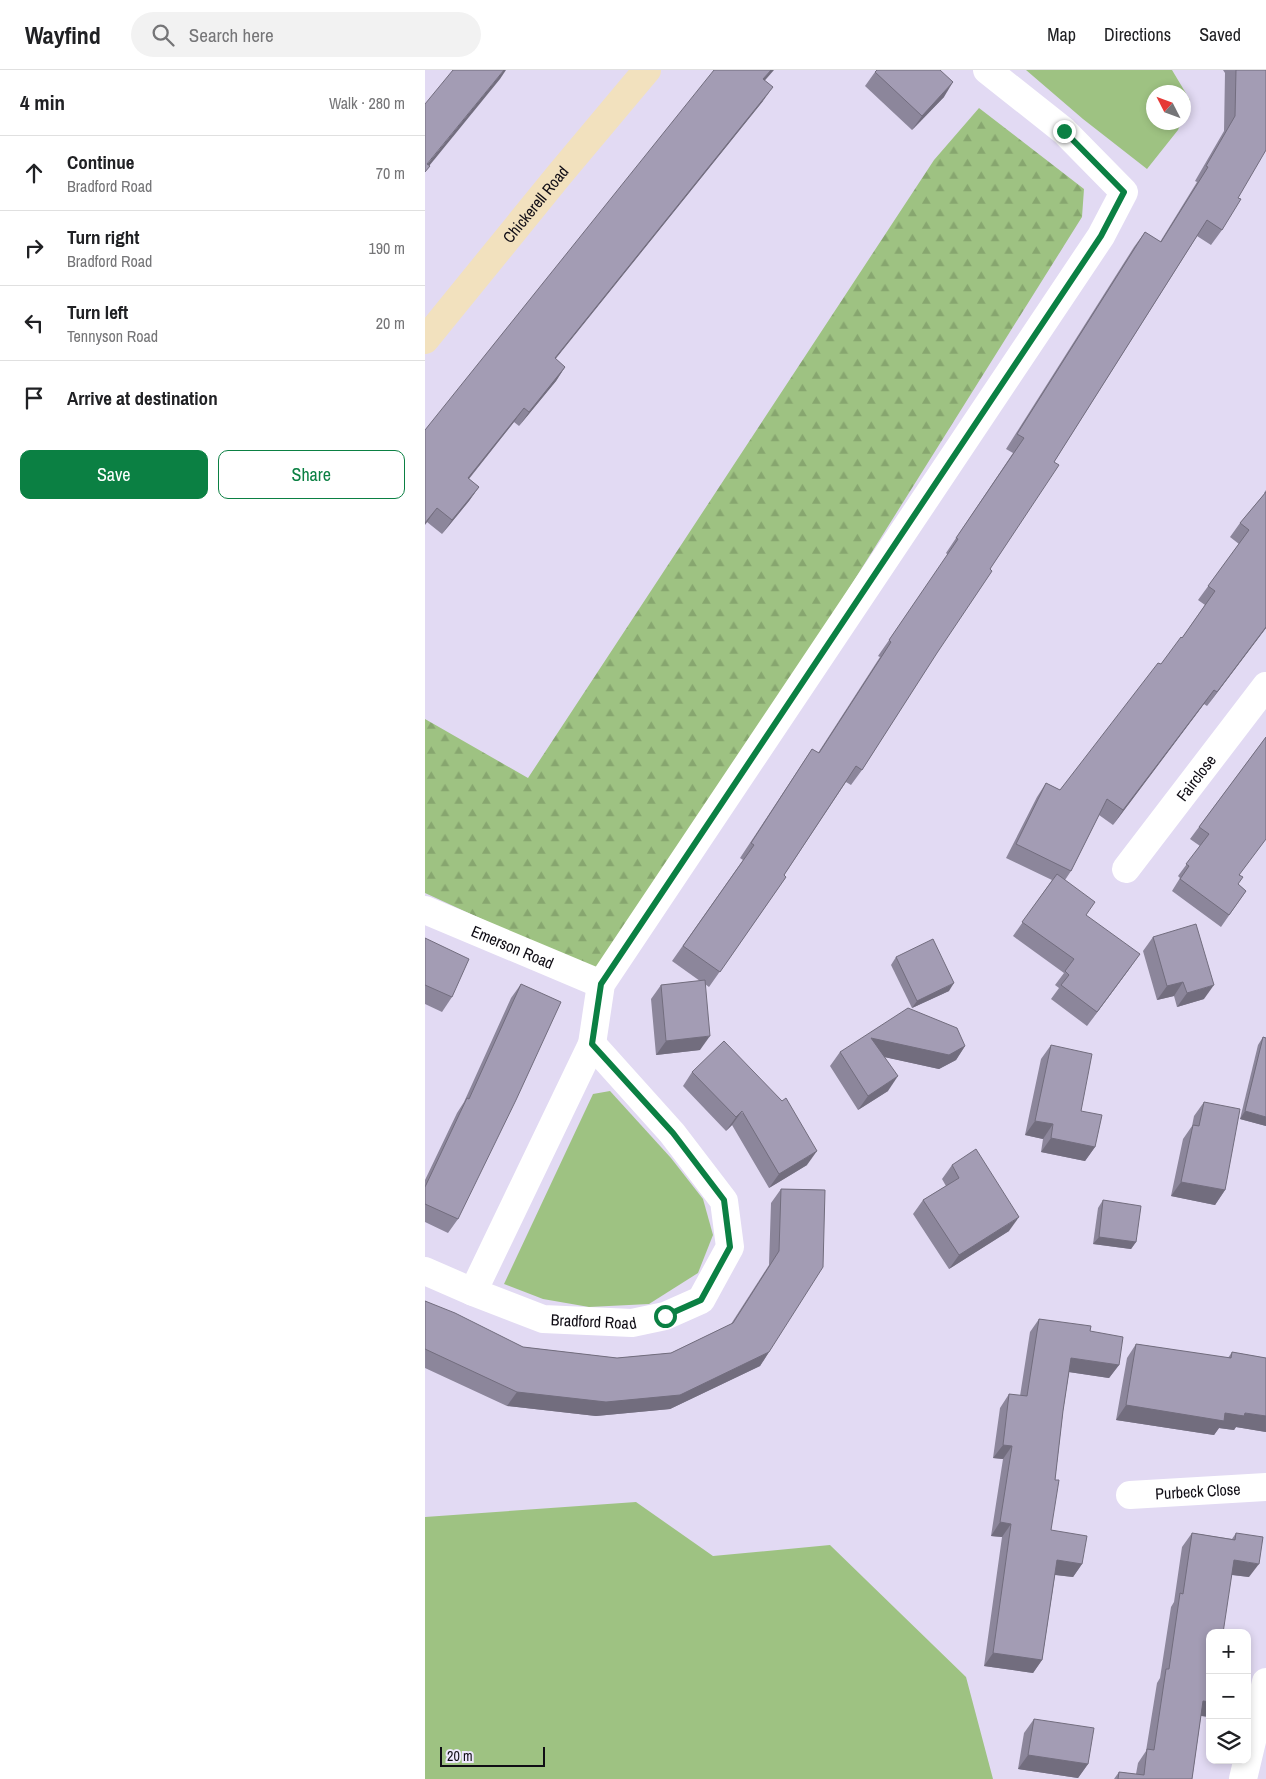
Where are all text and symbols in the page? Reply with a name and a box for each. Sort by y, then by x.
search box [131,12,481,57]
text: Wayfind [25,19,101,51]
icon: search [149,21,177,49]
text: Search here [189,22,274,48]
text: Map [1047,22,1076,47]
text: Directions [1104,22,1171,47]
text: Saved [1199,22,1241,47]
north arrow [1146,85,1191,130]
text: 4 min [20,88,65,117]
text: Walk · 280 m [329,92,405,114]
route end [1053,120,1076,143]
text: Continue [67,149,135,175]
icon: ahead [20,159,48,187]
street label: Chickerell Road [497,161,573,247]
text: 70 m [376,162,405,184]
text: Bradford Road [67,175,152,197]
text: Turn right [67,224,139,250]
icon: right [20,234,48,262]
text: 190 m [369,237,405,259]
text: Bradford Road [67,250,152,272]
text: Turn left [67,299,128,325]
icon: left [20,309,48,337]
text: 20 m [376,312,405,334]
text: Tennyson Road [67,325,158,347]
icon: arrive [20,384,48,412]
text: Arrive at destination [67,385,218,411]
button: Save [20,450,208,499]
button: Share [218,450,405,499]
street label: Fairclose [1171,750,1221,806]
street label: Emerson Road [468,920,557,974]
route start [654,1305,677,1328]
street label: Bradford Road [550,1308,638,1334]
street label: Purbeck Close [1155,1478,1241,1504]
map controls [1206,1629,1251,1764]
button: + [1206,1629,1251,1674]
button: − [1206,1674,1251,1719]
button: layers [1206,1719,1251,1764]
scale bar [440,1744,545,1767]
text: 20 m [447,1747,473,1765]

